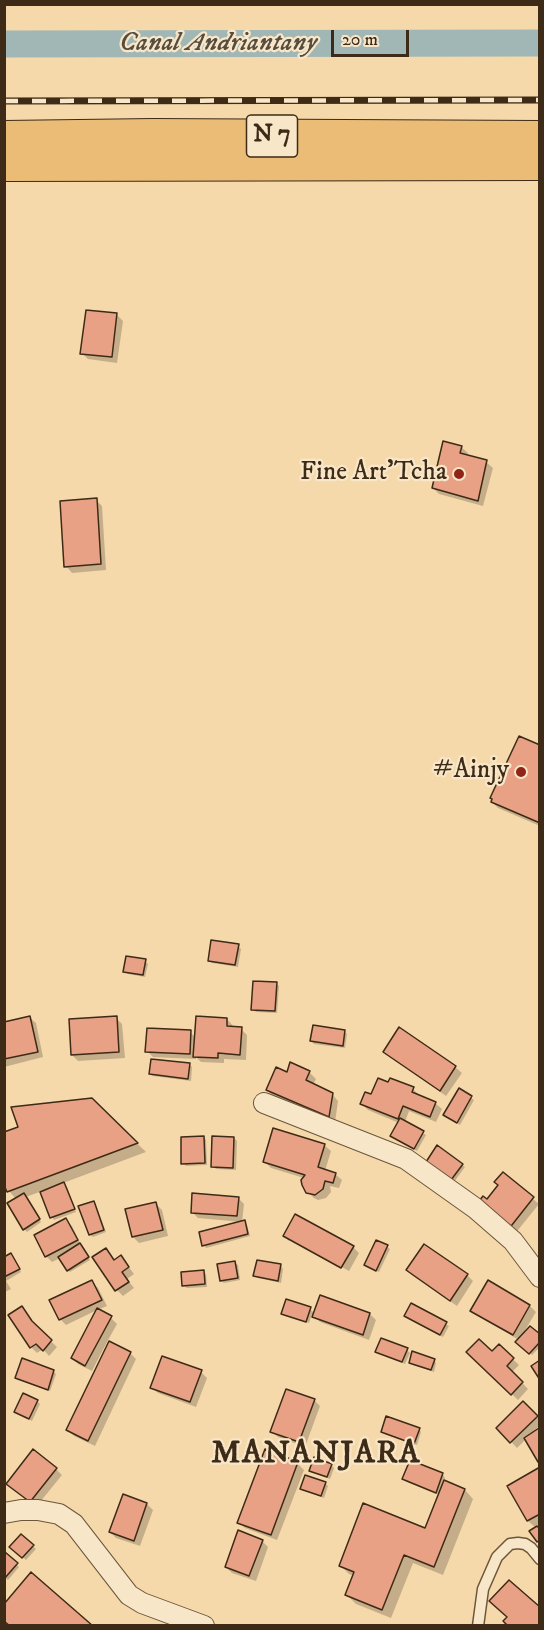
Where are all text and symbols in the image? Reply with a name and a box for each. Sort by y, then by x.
scale bar [334,18,412,56]
water label: Canal Andriantany [119,28,317,60]
text: 20 m [342,29,378,51]
road number: N 7 [246,115,298,157]
place label: Fine Art'Tcha [300,458,447,490]
marker: Fine Art'Tcha [452,467,466,481]
place label: #Ainjy [433,756,509,788]
marker: #Ainjy [514,765,528,779]
district label: MANANJARA [211,1436,421,1474]

